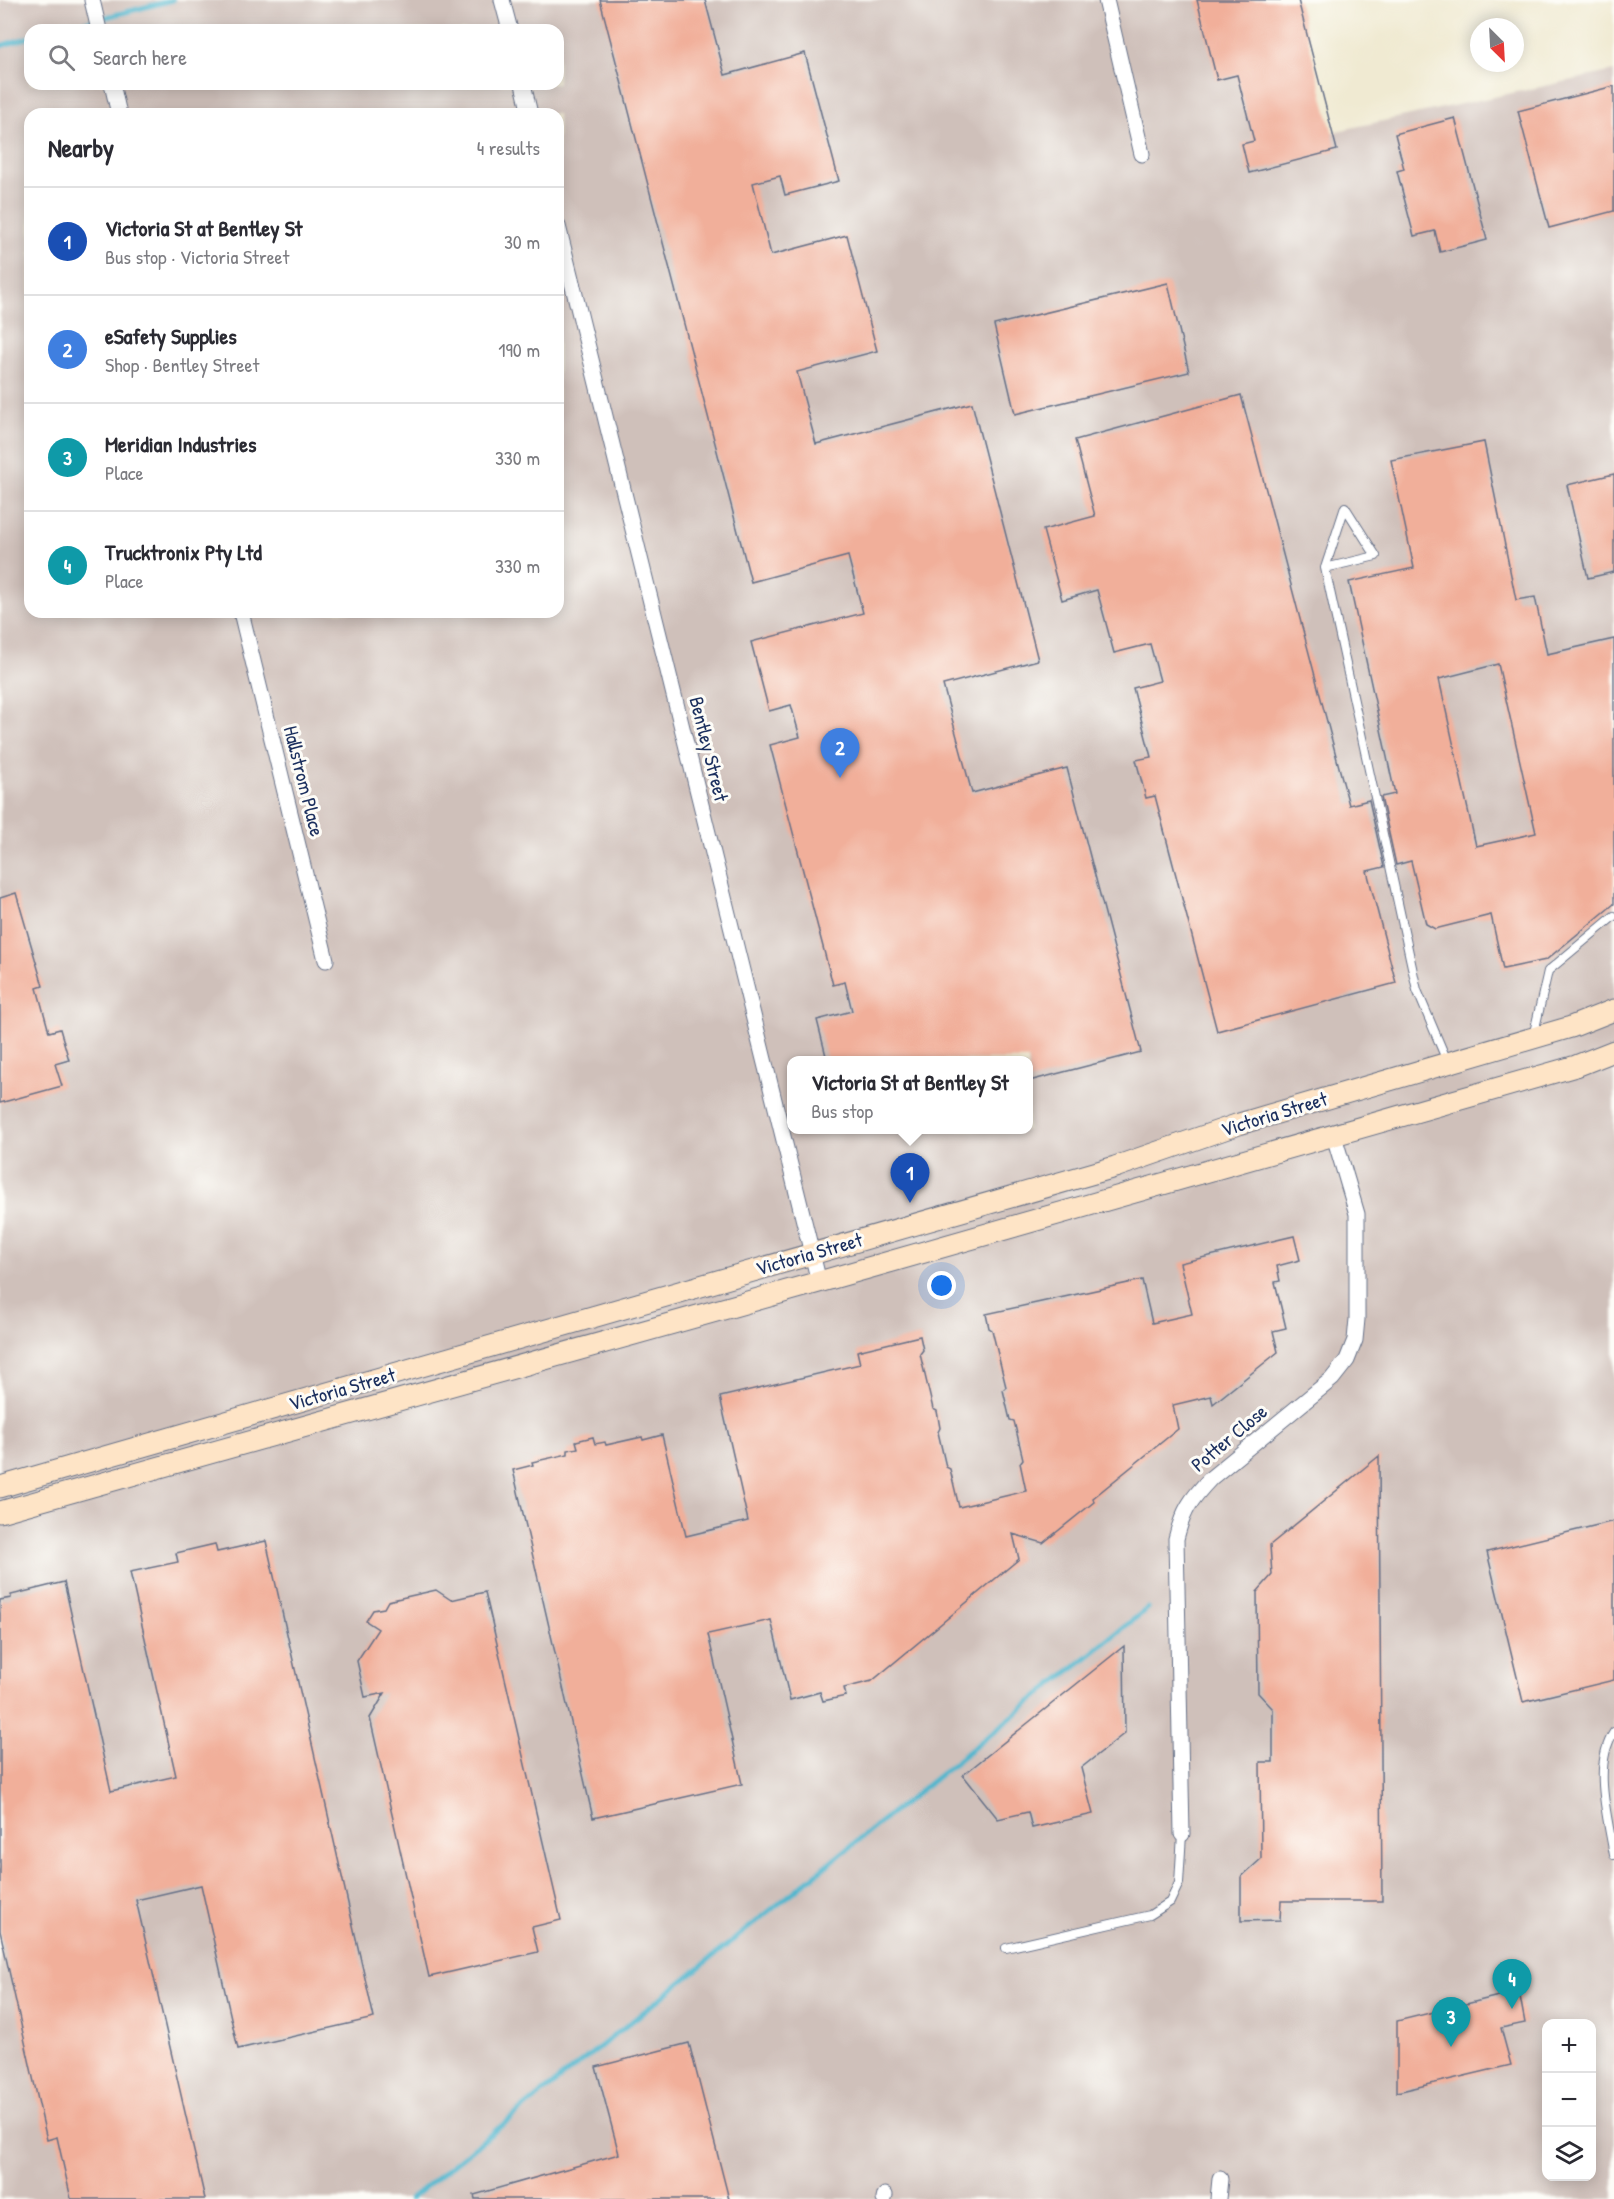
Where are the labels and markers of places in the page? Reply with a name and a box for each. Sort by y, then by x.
pin: 2 [820,728,860,778]
pin: 1 [890,1154,930,1203]
pin: 4 [1492,1960,1532,2009]
pin: 3 [1432,1998,1470,2047]

